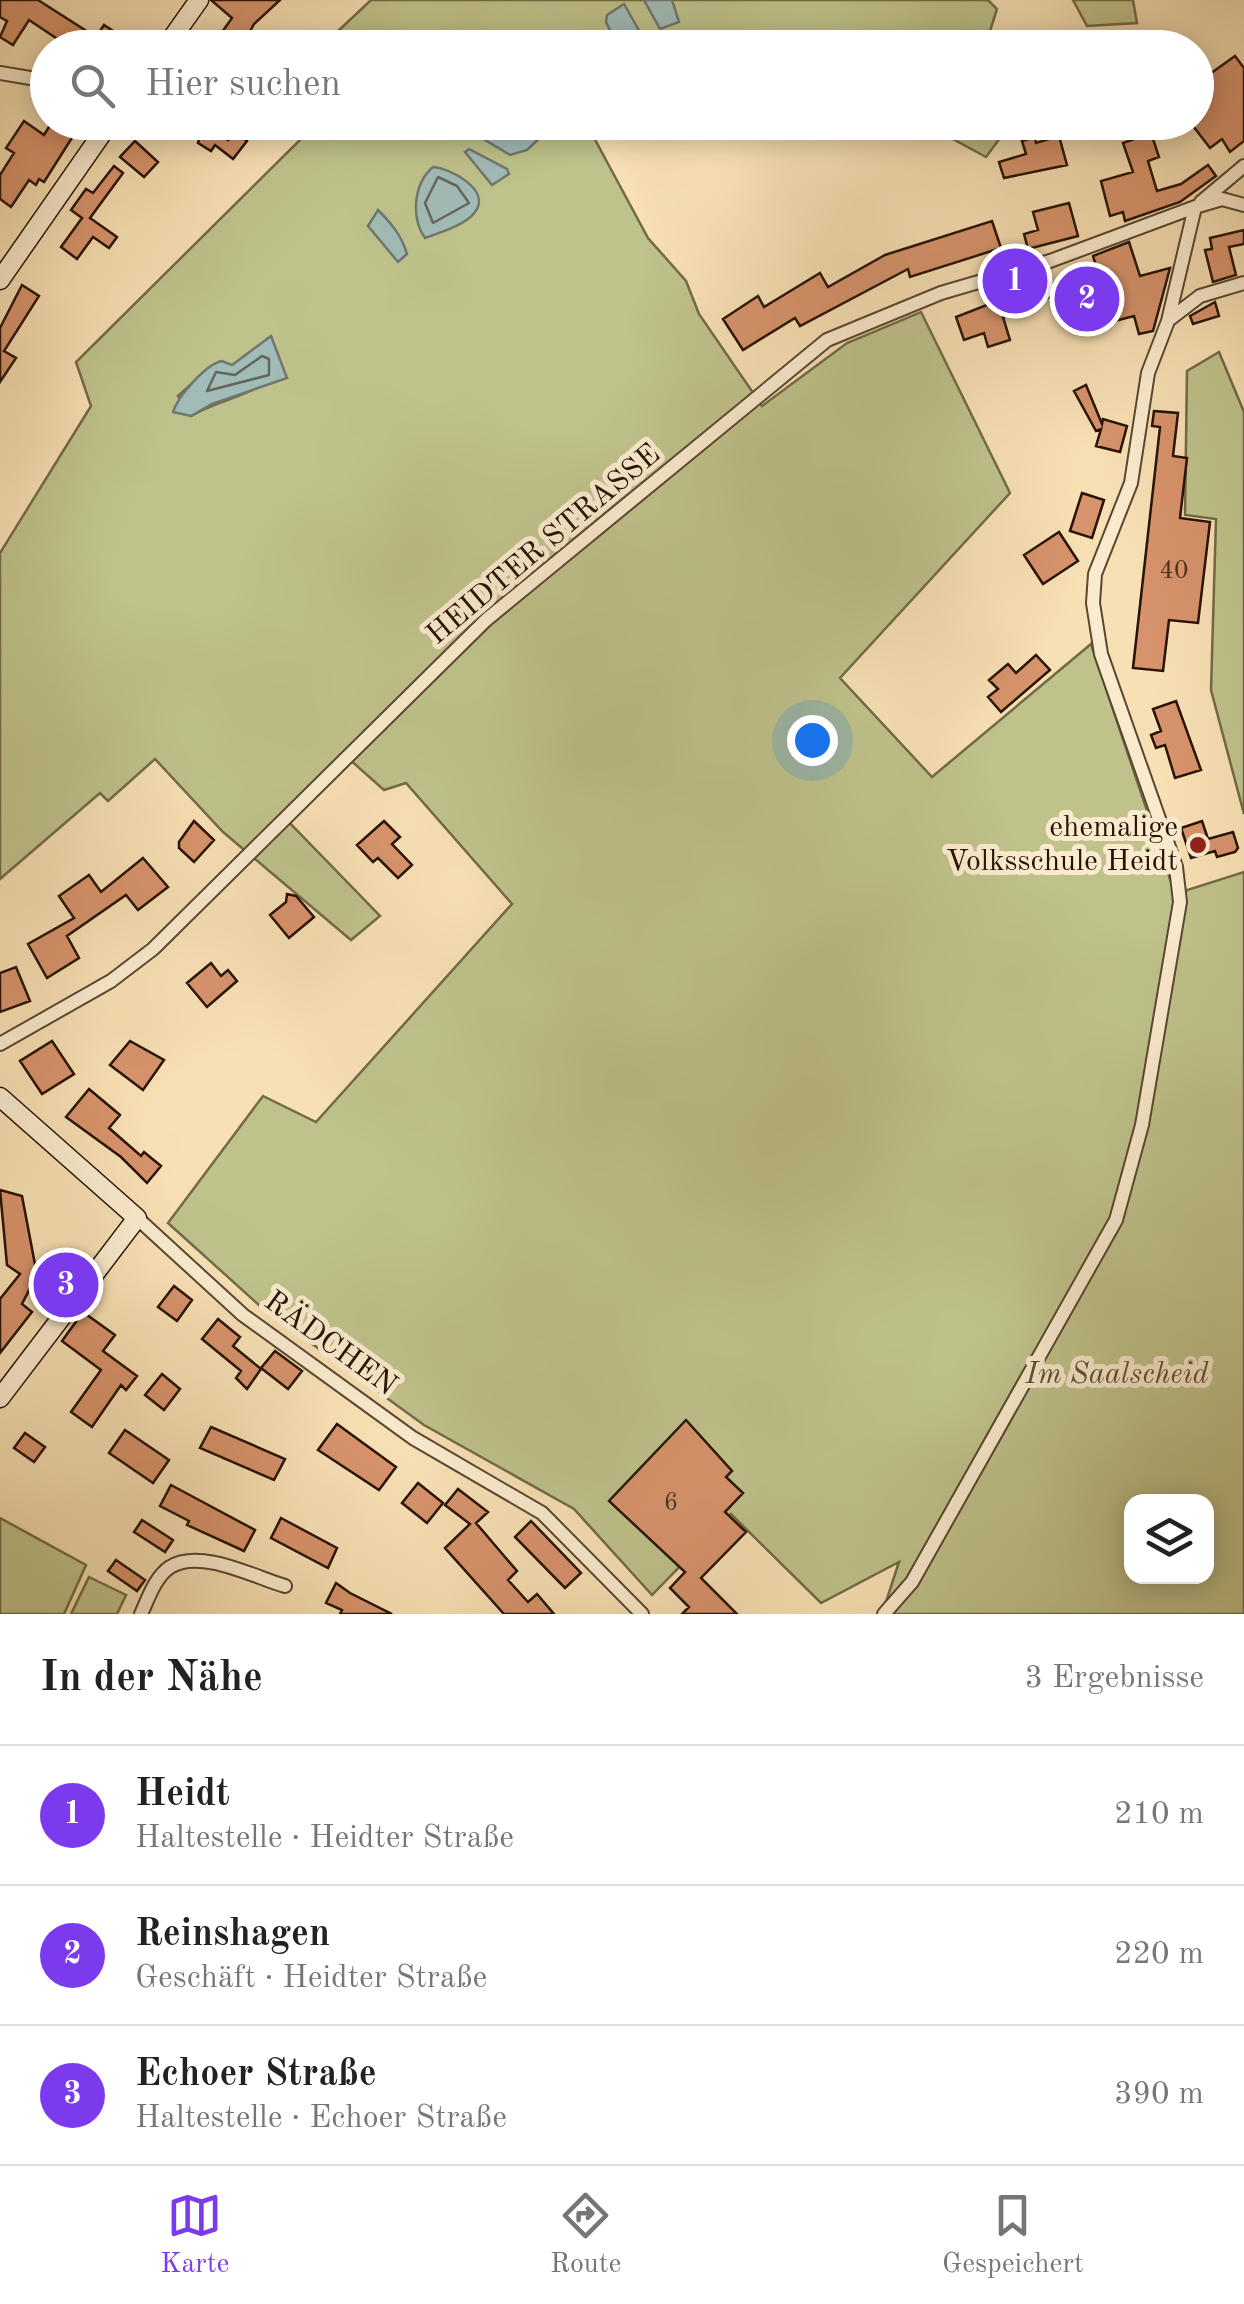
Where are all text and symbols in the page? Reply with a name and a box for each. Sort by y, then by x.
search box [30,30,1214,140]
icon: search [65,58,120,113]
text: Hier suchen [145,66,341,104]
pin: 1 [982,244,1048,318]
pin: 2 [1054,262,1120,336]
street label: HEIDTER STRASSE [422,439,666,651]
house number: 40 [1159,559,1189,584]
your location [787,715,838,766]
place label: ehemalige Volksschule Heidt [946,813,1178,877]
marker: ehemalige Volksschule Heidt [1187,834,1209,856]
pin: 3 [34,1248,98,1322]
street label: RÄDCHEN [258,1283,404,1402]
park label: Im Saalscheid [1025,1360,1210,1390]
house number: 6 [664,1491,678,1516]
map controls [1124,1494,1214,1584]
button: layers [1124,1494,1214,1584]
text: In der Nähe [40,1658,263,1700]
text: 3 Ergebnisse [1024,1663,1204,1695]
text: Heidt [135,1776,230,1814]
text: 1 [63,1799,82,1831]
text: 210 m [1114,1799,1204,1831]
text: Haltestelle · Heidter Straße [135,1823,514,1855]
text: Reinshagen [135,1916,330,1954]
text: 2 [63,1939,82,1971]
text: 220 m [1114,1939,1204,1971]
text: Geschäft · Heidter Straße [135,1963,487,1995]
text: Echoer Straße [135,2056,377,2094]
text: 3 [63,2079,82,2111]
text: 390 m [1114,2079,1204,2111]
text: Haltestelle · Echoer Straße [135,2103,507,2135]
tab: Karte [160,2188,229,2283]
tab: Route [550,2188,622,2283]
tab: Gespeichert [942,2188,1084,2283]

